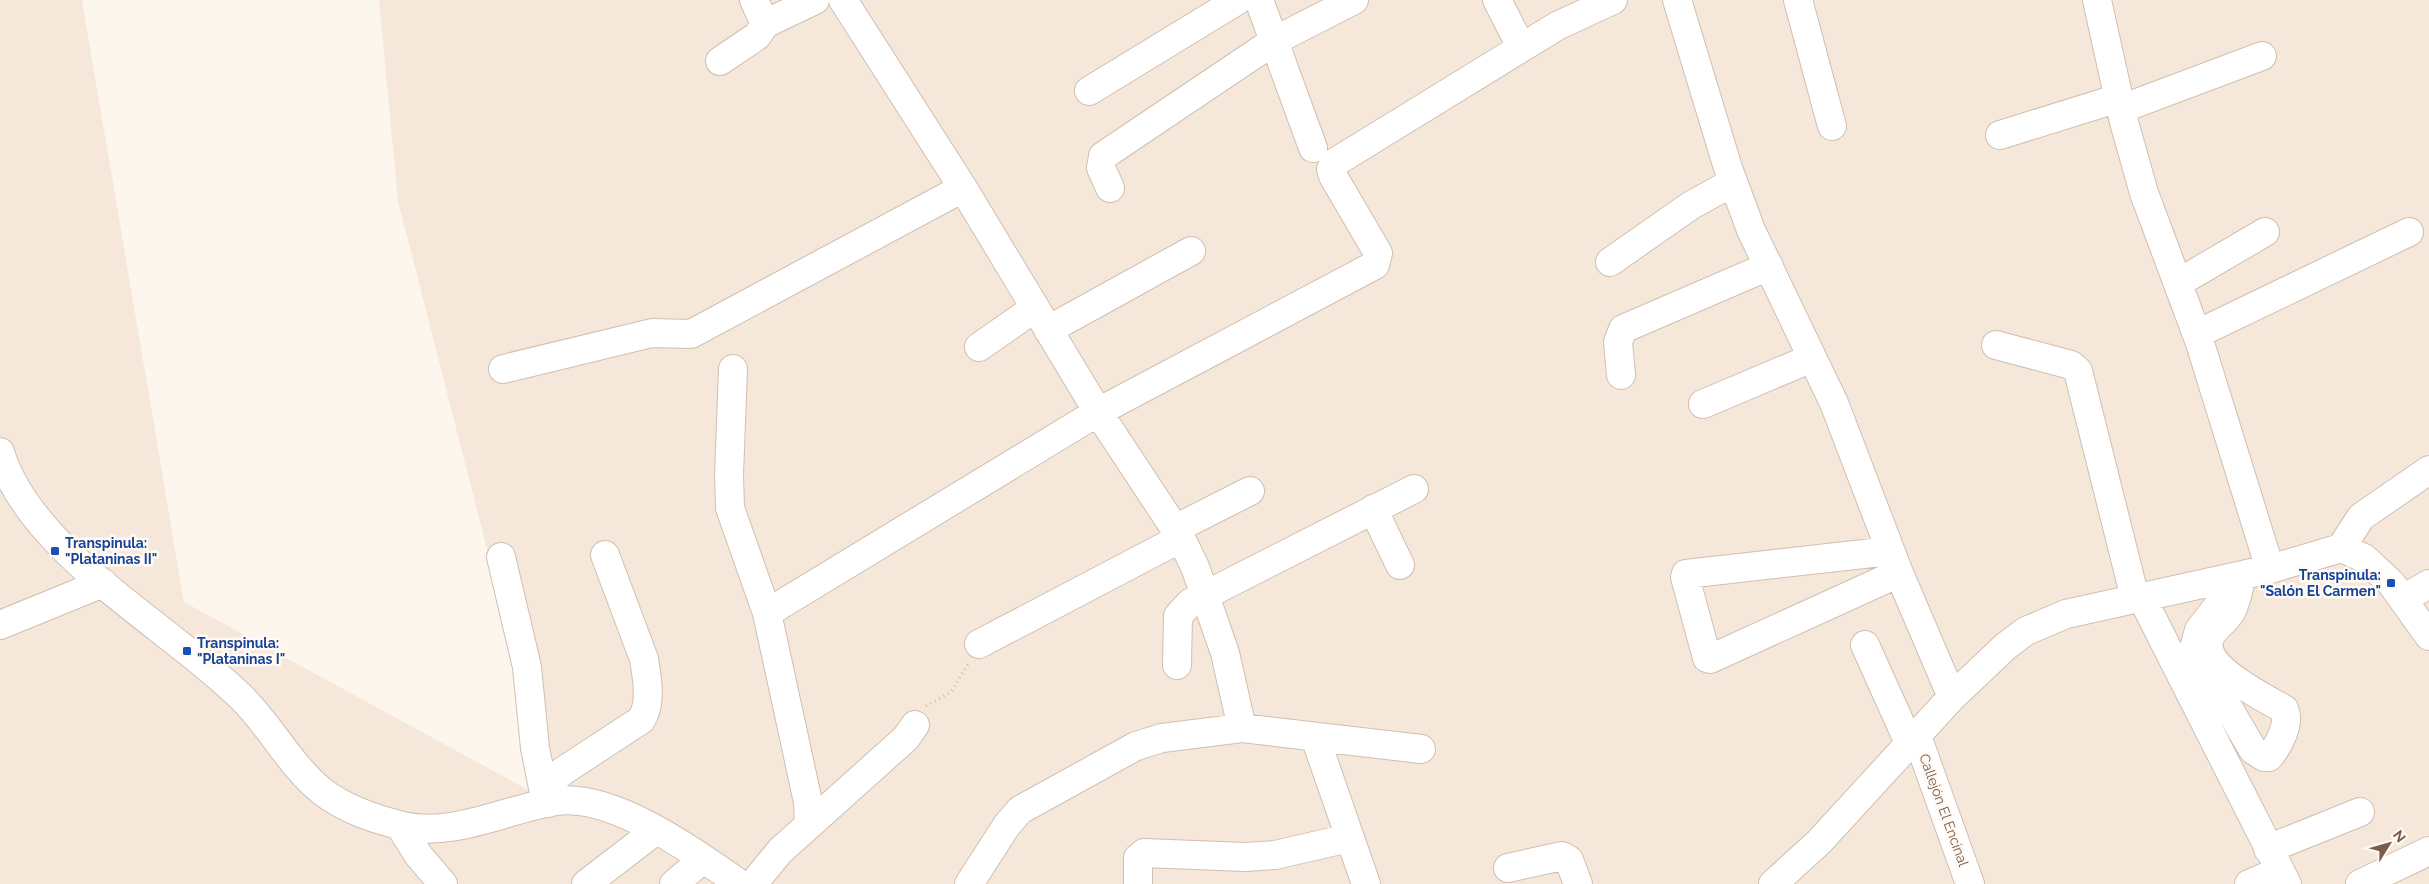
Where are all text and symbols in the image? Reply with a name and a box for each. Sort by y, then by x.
place label: Transpinula: "Plataninas II" [65,535,157,567]
marker: Transpinula: "Plataninas II" [49,545,61,557]
place label: Transpinula: "Salón El Carmen" [2260,567,2381,599]
marker: Transpinula: "Salón El Carmen" [2385,577,2397,589]
place label: Transpinula: "Plataninas I" [197,635,285,667]
marker: Transpinula: "Plataninas I" [181,645,193,657]
street label: Callejón El Encinal [1916,751,1972,869]
north arrow [2364,819,2414,869]
text: N [2390,827,2409,845]

